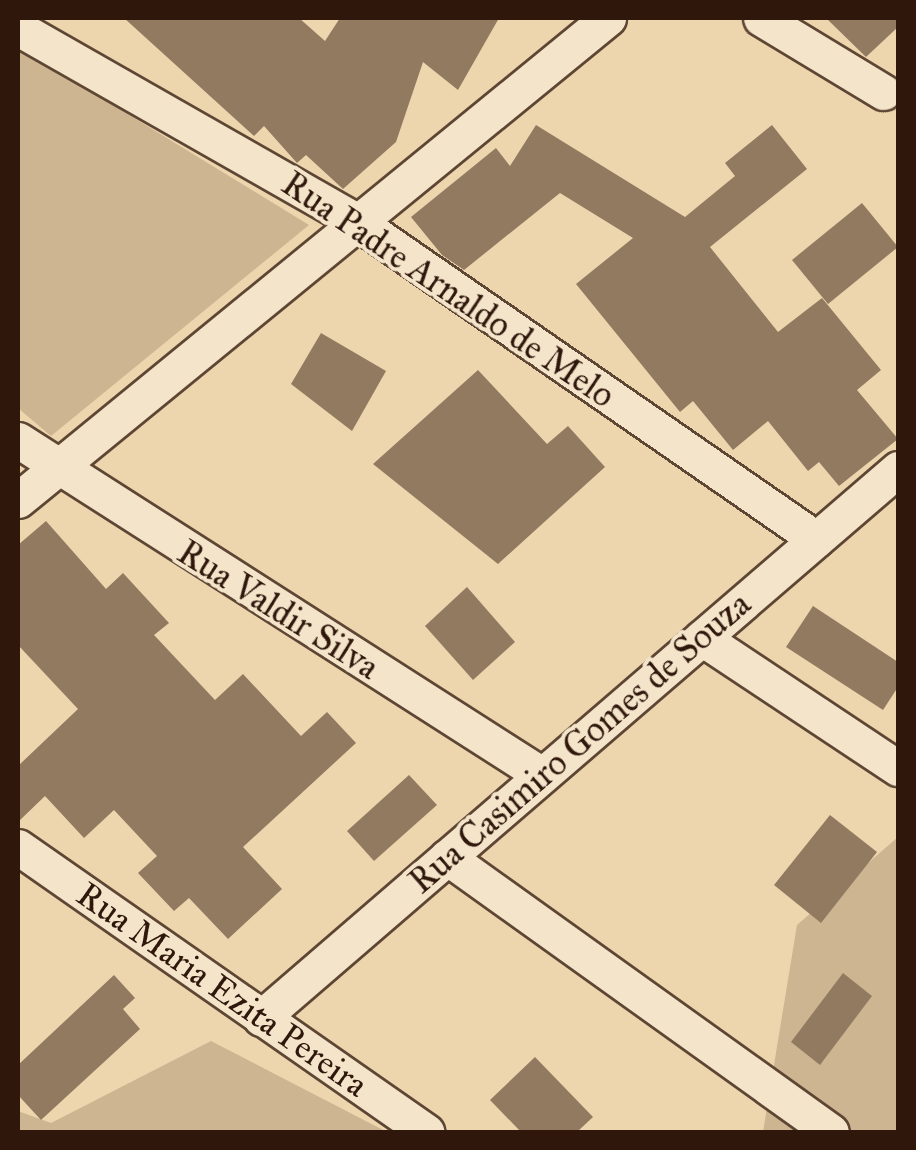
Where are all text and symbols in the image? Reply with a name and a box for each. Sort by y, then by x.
street label: Rua Padre Arnaldo de Melo [274,163,622,417]
street label: Rua Valdir Silva [170,531,386,689]
street label: Rua Casimiro Gomes de Souza [401,583,759,903]
street label: Rua Maria Ezita Pereira [69,874,375,1106]

